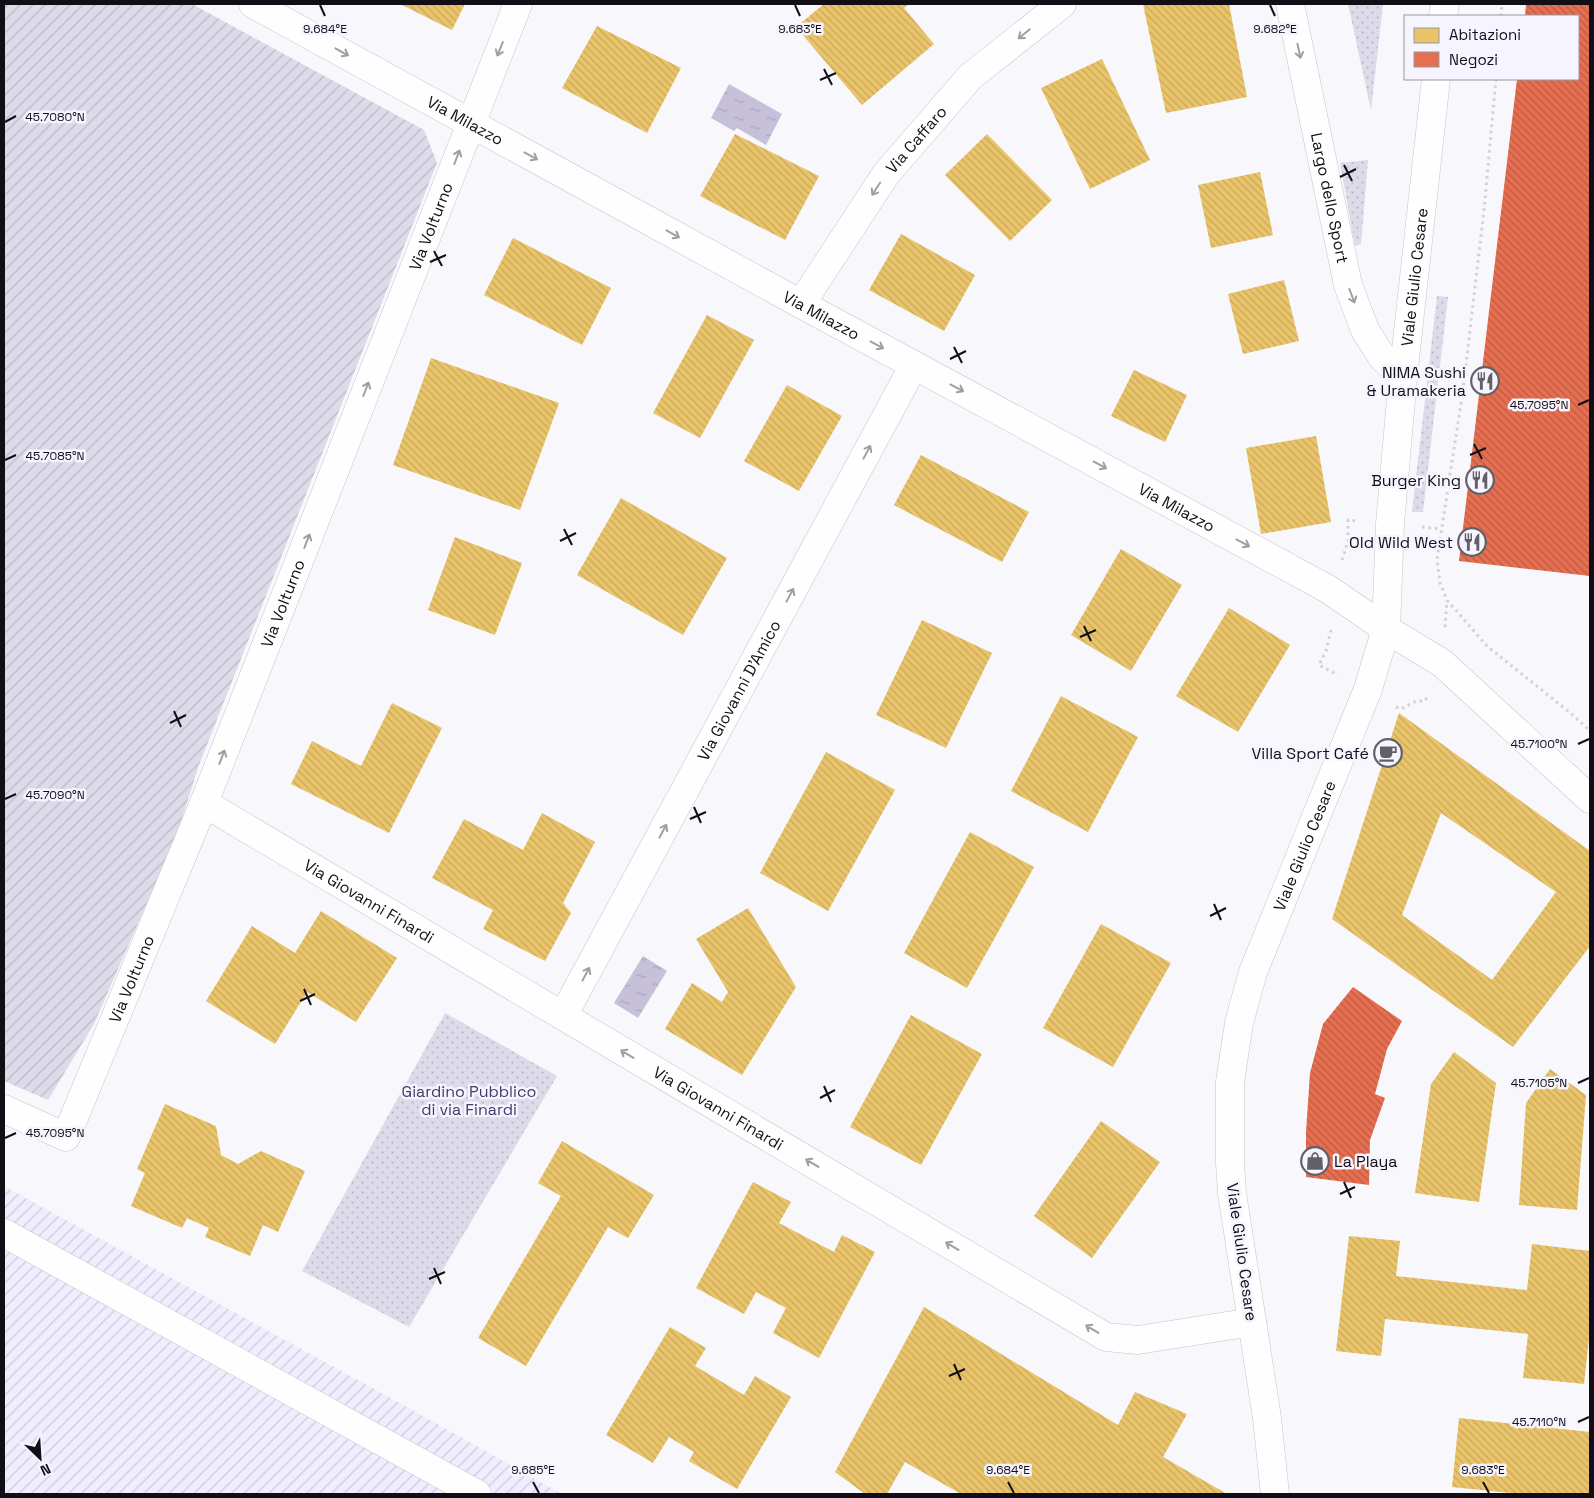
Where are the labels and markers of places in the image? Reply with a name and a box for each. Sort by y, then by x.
place label: NIMA Sushi & Uramakeria [1367,362,1466,401]
restaurant icon: NIMA Sushi & Uramakeria [1470,366,1500,396]
restaurant icon: Burger King [1465,465,1495,495]
place label: Burger King [1371,470,1461,491]
restaurant icon: Old Wild West [1457,527,1487,557]
place label: Old Wild West [1349,532,1453,553]
cafe icon: Villa Sport Café [1373,738,1403,768]
place label: Villa Sport Café [1251,743,1369,764]
shop icon: La Playa [1300,1146,1330,1176]
place label: La Playa [1334,1151,1398,1172]

